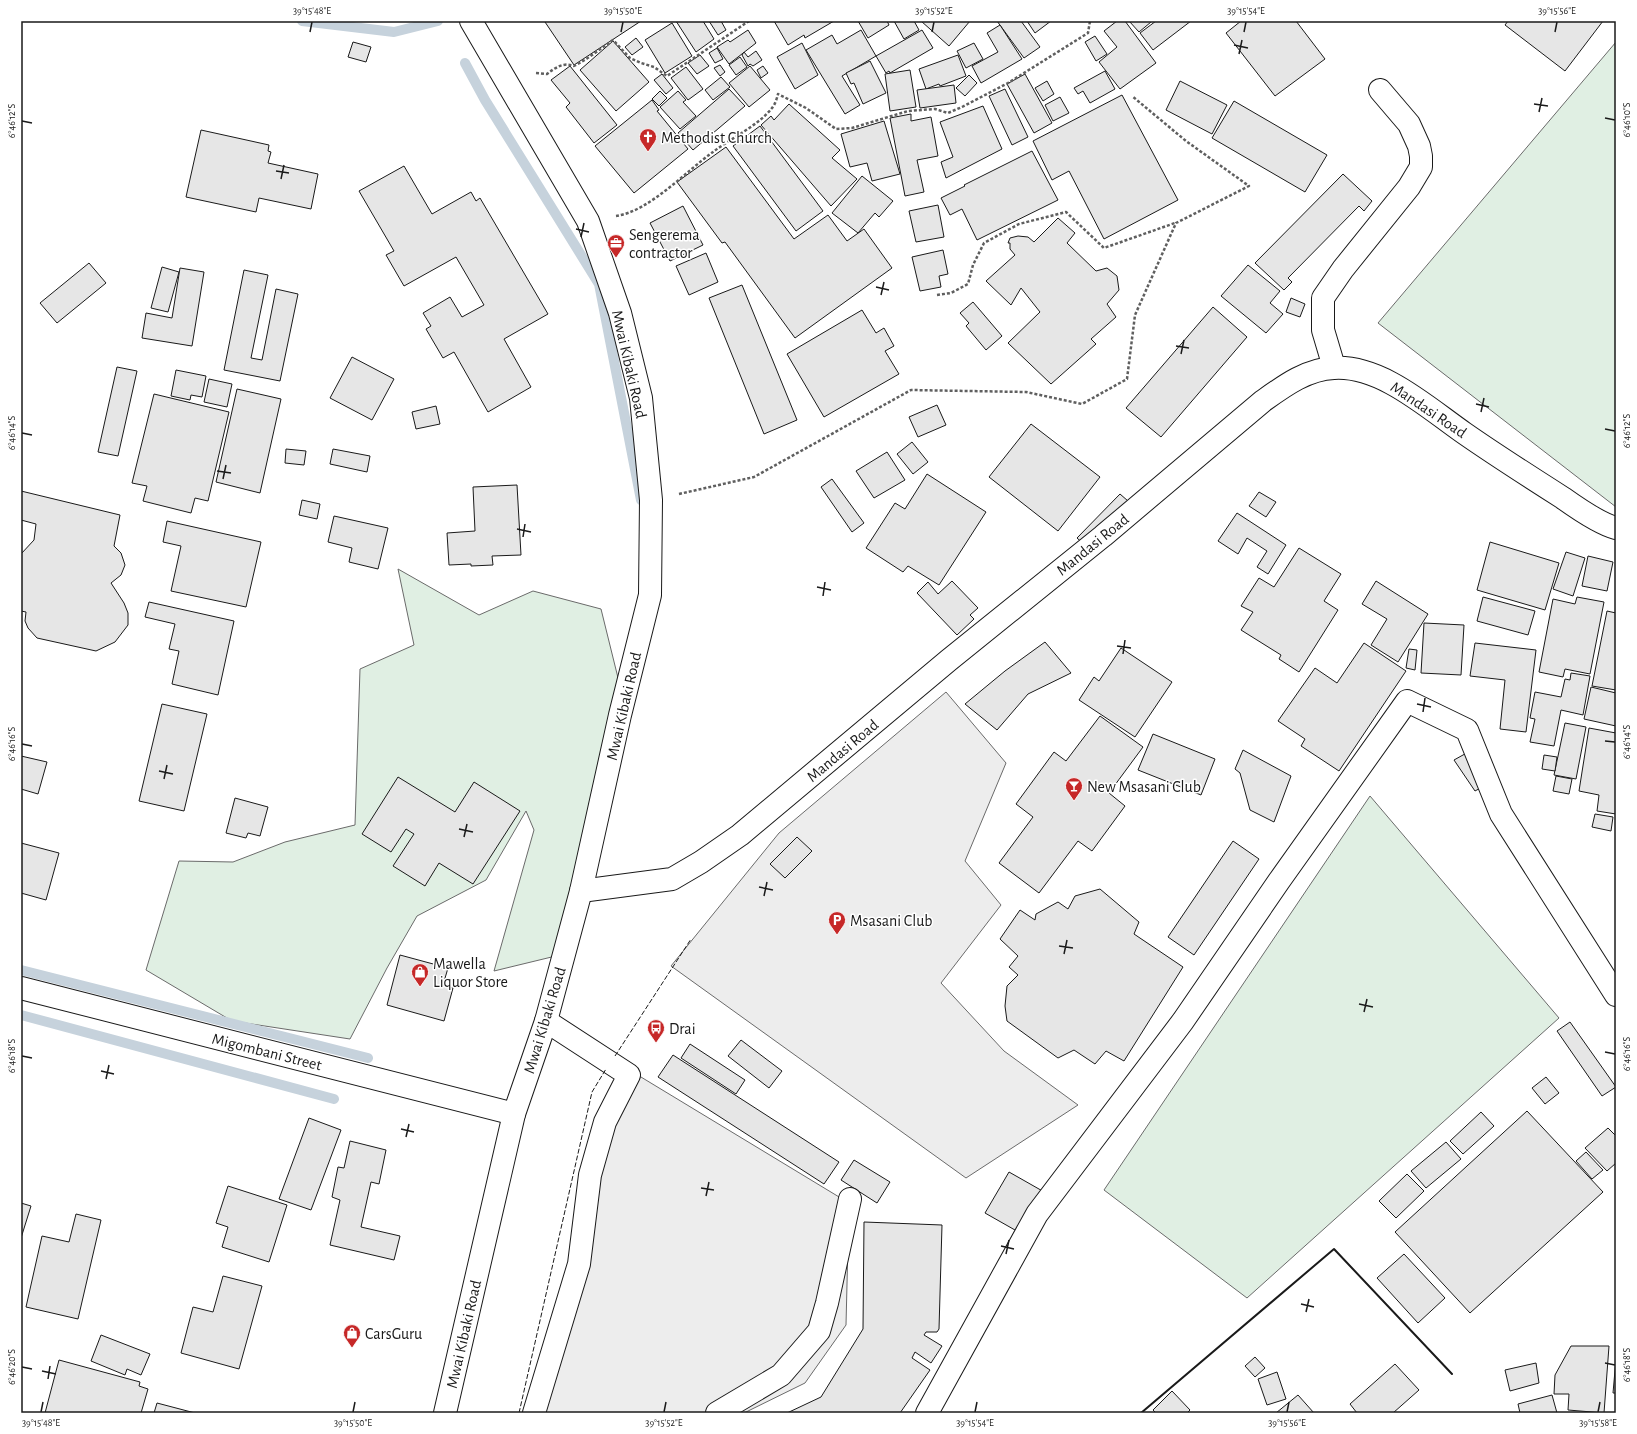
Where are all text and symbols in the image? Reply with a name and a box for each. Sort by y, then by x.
text: 39°15'48"E [293,6,331,16]
text: 39°15'50"E [604,6,642,16]
text: 39°15'52"E [915,6,953,16]
text: 39°15'54"E [1227,6,1265,16]
text: 39°15'56"E [1538,6,1576,16]
text: 6°46'10"S [1622,102,1632,138]
text: 6°46'12"S [7,104,17,138]
church icon: Methodist Church [638,127,658,152]
place label: Methodist Church [661,130,772,146]
place label: Sengerema contractor [629,227,700,261]
office icon: Sengerema contractor [606,233,626,258]
street label: Mwai Kibaki Road [609,309,649,420]
street label: Mandasi Road [1388,379,1469,441]
text: 6°46'12"S [1622,414,1632,448]
text: 6°46'14"S [7,415,17,450]
street label: Mandasi Road [1053,511,1132,579]
street label: Mwai Kibaki Road [604,651,644,762]
street label: Mandasi Road [804,716,881,785]
text: 6°46'14"S [1622,724,1632,759]
text: 6°46'16"S [7,726,17,761]
bar icon: New Msasani Club [1064,776,1084,801]
place label: New Msasani Club [1087,779,1201,795]
parking icon: Msasani Club [827,910,847,935]
place label: Msasani Club [850,913,933,929]
place label: Mawella Liquor Store [433,956,508,990]
shop icon: Mawella Liquor Store [410,962,430,987]
street label: Mwai Kibaki Road [521,965,569,1076]
bus stop icon: Drai [646,1018,666,1043]
place label: Drai [669,1021,696,1037]
street label: Migombani Street [210,1031,323,1073]
text: 6°46'16"S [1622,1036,1632,1071]
text: 6°46'18"S [7,1038,17,1073]
street label: Mwai Kibaki Road [444,1279,484,1390]
shop icon: CarsGuru [342,1323,362,1348]
place label: CarsGuru [365,1326,422,1342]
text: 6°46'18"S [1622,1347,1632,1382]
text: 6°46'20"S [7,1349,17,1385]
text: 39°15'48"E [22,1418,60,1428]
text: 39°15'50"E [334,1418,372,1428]
text: 39°15'52"E [645,1418,683,1428]
text: 39°15'54"E [956,1418,994,1428]
text: 39°15'56"E [1268,1418,1306,1428]
text: 39°15'58"E [1579,1418,1617,1428]

